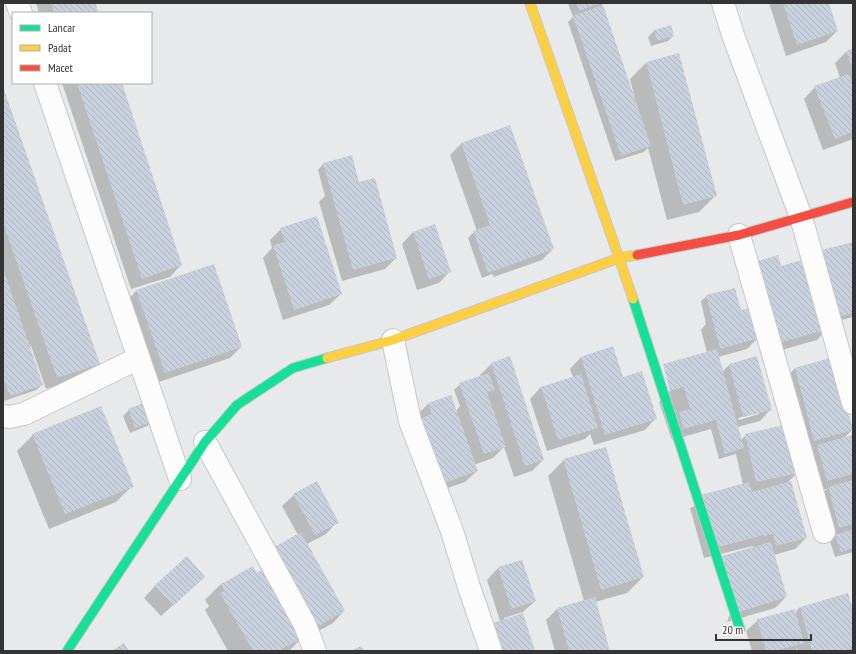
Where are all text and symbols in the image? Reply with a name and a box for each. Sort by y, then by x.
legend [12,12,152,84]
text: Lancar [48,20,76,35]
text: Padat [48,40,72,55]
text: Macet [48,60,73,75]
scale bar [716,616,811,642]
text: 20 m [722,622,743,637]

